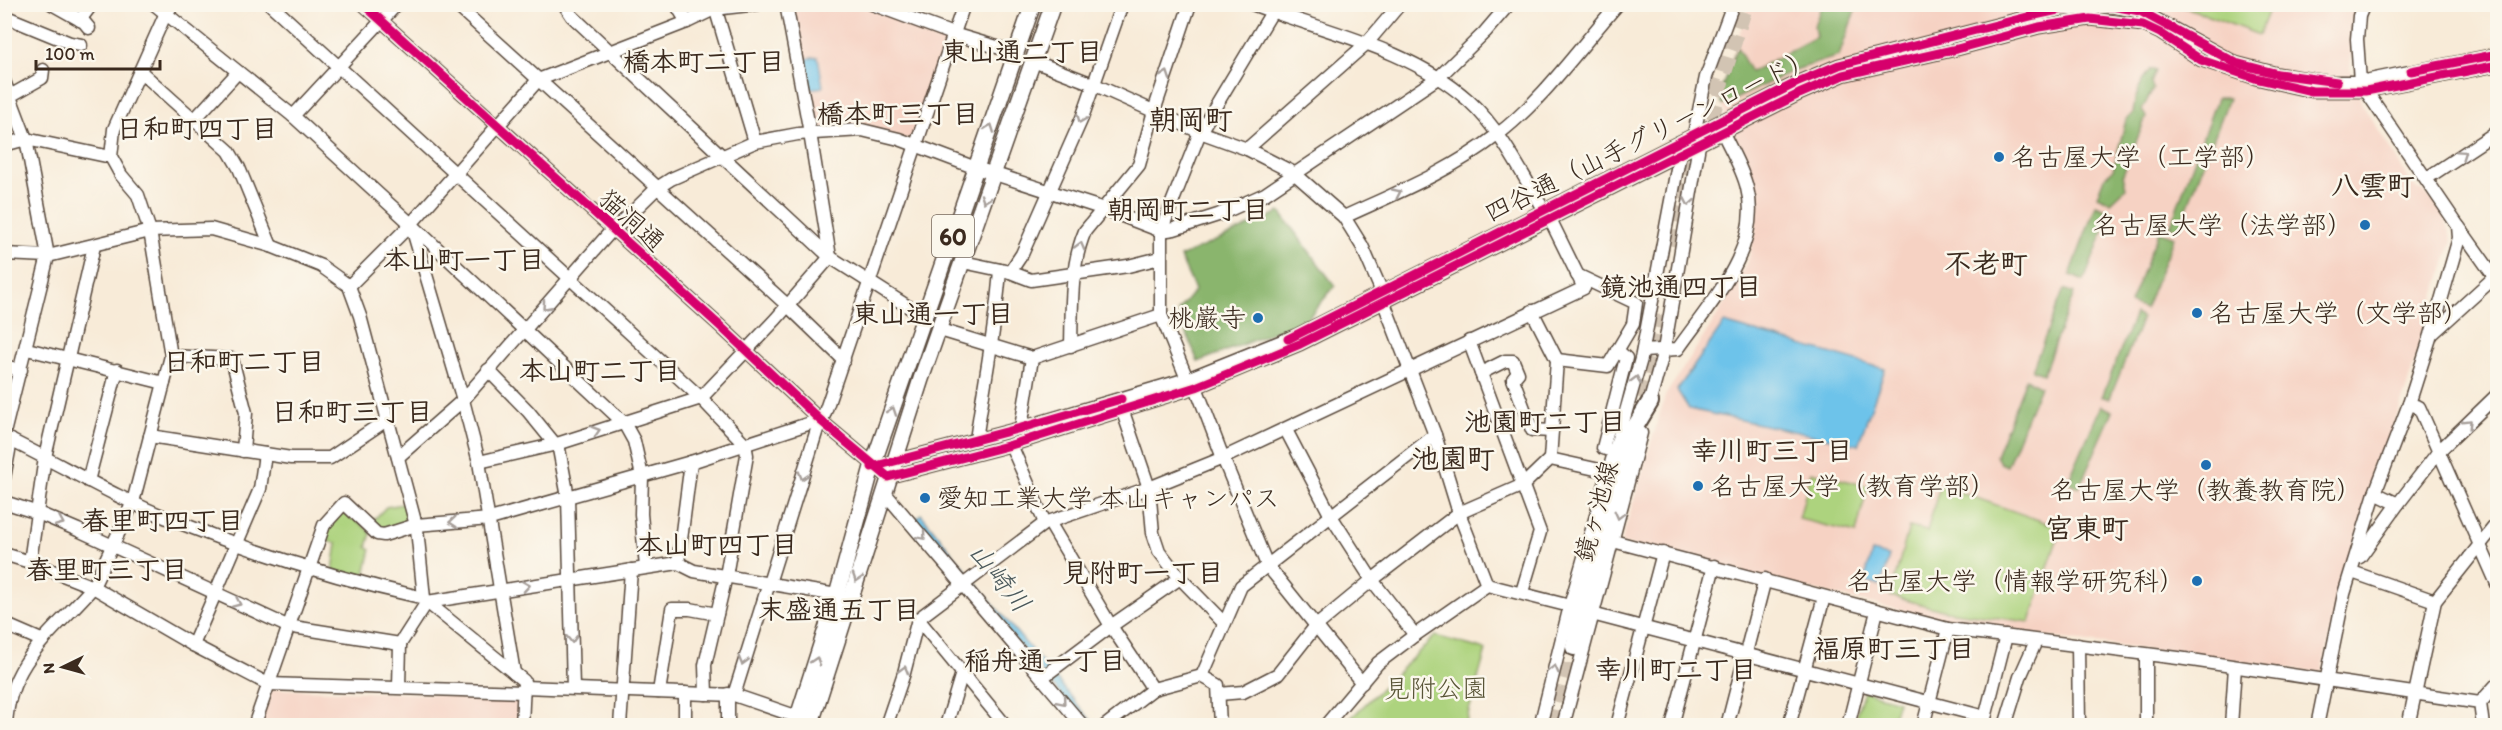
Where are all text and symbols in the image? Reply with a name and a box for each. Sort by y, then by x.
scale bar [36,33,160,71]
district label: 東山通二丁目 [941,35,1103,68]
street label: 四谷通（山手グリーンロード） [1479,41,1819,229]
text: 100 m [45,43,95,65]
district label: 橋本町二丁目 [623,45,785,78]
one-way arrow [1159,70,1171,81]
district label: 橋本町三丁目 [817,97,979,130]
district label: 朝岡町 [1149,102,1233,136]
district label: 日和町四丁目 [116,112,278,145]
one-way arrow [1076,113,1088,124]
one-way arrow [983,123,995,134]
place label: 名古屋大学（工学部） [2011,141,2271,173]
marker: 名古屋大学（工学部） [1992,150,2006,164]
one-way arrow [2456,150,2467,161]
district label: 八雲町 [2331,168,2415,202]
street label: 猫洞通 [592,182,672,258]
one-way arrow [1390,188,1401,200]
one-way arrow [980,193,993,203]
district label: 朝岡町二丁目 [1107,193,1269,226]
one-way arrow [1684,198,1696,207]
place label: 名古屋大学（法学部） [2093,209,2353,241]
road number: 60 [932,215,974,257]
marker: 名古屋大学（法学部） [2358,218,2372,232]
one-way arrow [1073,241,1086,251]
district label: 本山町一丁目 [383,243,545,276]
district label: 不老町 [1944,246,2028,280]
district label: 鏡池通四丁目 [1600,270,1762,303]
district label: 東山通一丁目 [852,297,1014,330]
place label: 名古屋大学（文学部） [2209,297,2469,329]
one-way arrow [542,299,553,309]
place label: 桃巌寺 [1168,302,1246,334]
marker: 名古屋大学（文学部） [2190,306,2204,320]
marker: 桃巌寺 [1251,311,1265,325]
district label: 日和町二丁目 [163,345,325,378]
district label: 本山町二丁目 [519,354,681,387]
one-way arrow [1629,375,1641,386]
district label: 日和町三丁目 [271,395,433,428]
district label: 池園町二丁目 [1464,405,1626,438]
one-way arrow [884,406,897,417]
one-way arrow [2461,419,2472,429]
one-way arrow [590,426,601,439]
district label: 幸川町三丁目 [1691,434,1853,467]
district label: 池園町 [1411,441,1495,475]
street label: 鏡ヶ池線 [1567,457,1625,565]
marker: 名古屋大学（教養教育院） [2199,458,2213,472]
one-way arrow [797,470,810,481]
place label: 名古屋大学（教育学部） [1710,470,1996,502]
place label: 名古屋大学（教養教育院） [2050,474,2362,506]
marker: 名古屋大学（教育学部） [1691,479,1705,493]
place label: 愛知工業大学 本山キャンパス [937,482,1280,514]
marker: 愛知工業大学 本山キャンパス [918,491,932,505]
district label: 春里町四丁目 [82,504,244,537]
one-way arrow [1614,510,1627,520]
district label: 宮東町 [2045,511,2129,545]
one-way arrow [53,515,64,527]
one-way arrow [448,515,457,528]
district label: 本山町四丁目 [636,528,798,561]
one-way arrow [915,529,926,540]
water label: 山崎川 [962,535,1038,619]
district label: 春里町三丁目 [26,553,188,586]
district label: 見附町一丁目 [1062,556,1224,589]
place label: 名古屋大学（情報学研究科） [1847,565,2185,597]
one-way arrow [852,572,864,583]
marker: 名古屋大学（情報学研究科） [2190,574,2204,588]
one-way arrow [521,581,531,593]
district label: 末盛通五丁目 [758,593,920,626]
one-way arrow [230,596,241,608]
district label: 福原町三丁目 [1813,632,1975,665]
one-way arrow [566,635,578,644]
north arrow [33,637,93,697]
district label: 稲舟通一丁目 [964,644,1126,677]
district label: 幸川町二丁目 [1595,653,1757,686]
one-way arrow [738,656,751,666]
one-way arrow [809,656,821,667]
text: N [39,662,58,674]
one-way arrow [1547,664,1560,674]
one-way arrow [897,665,910,675]
park label: 見附公園 [1384,672,1488,704]
one-way arrow [1055,694,1066,705]

